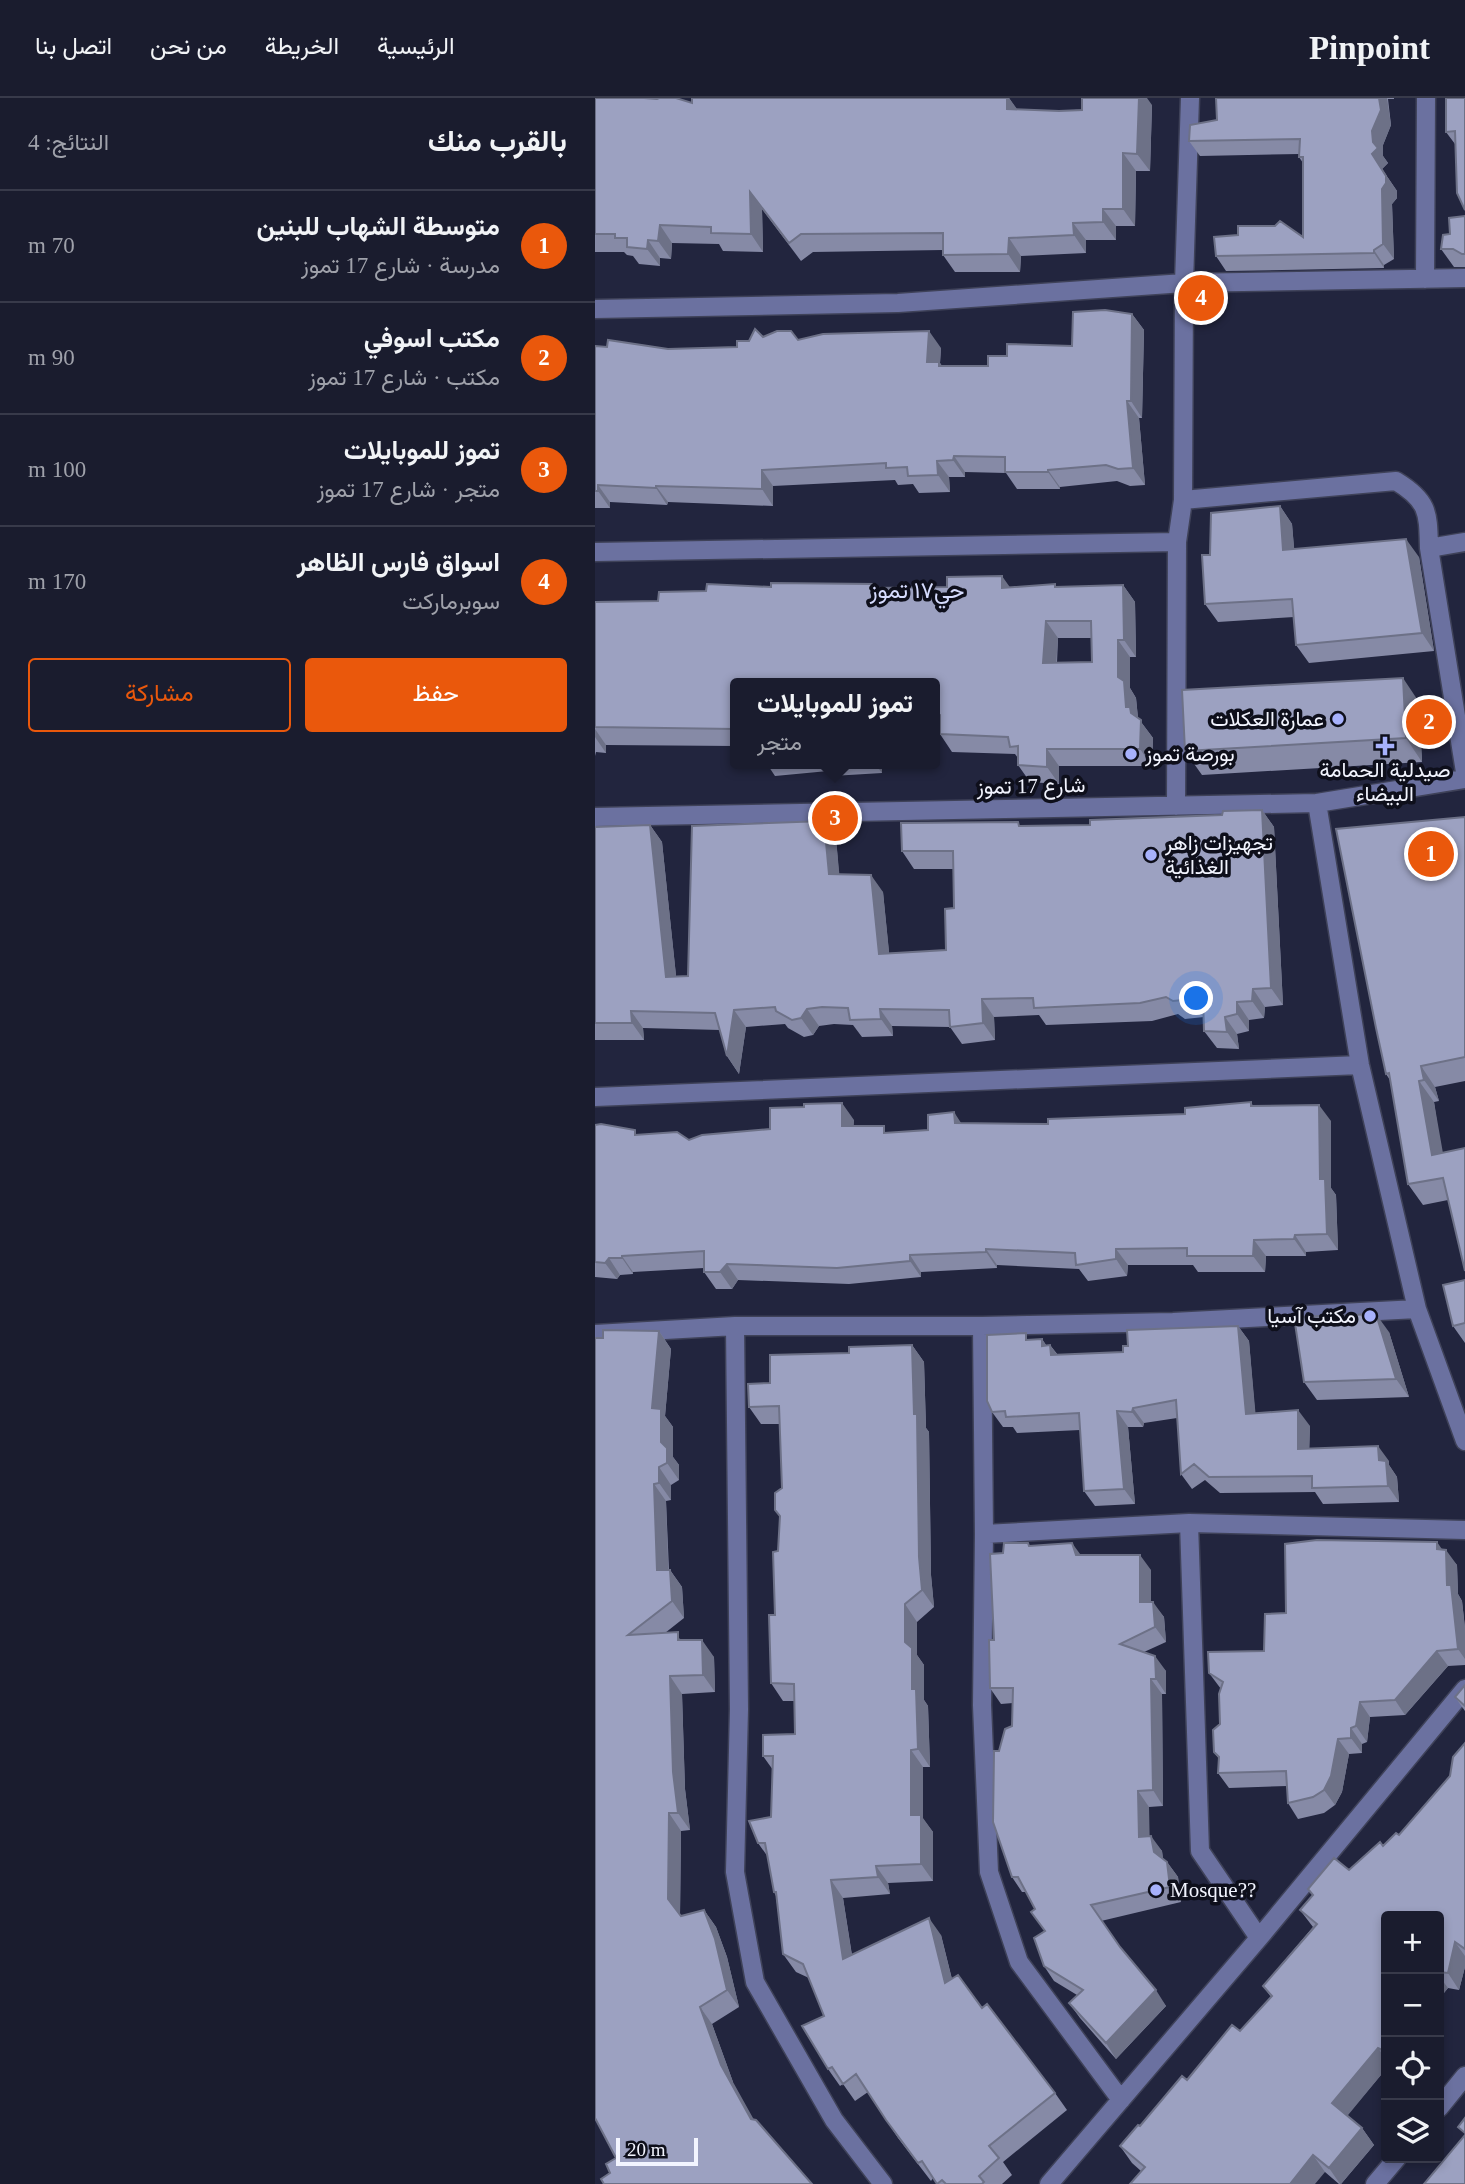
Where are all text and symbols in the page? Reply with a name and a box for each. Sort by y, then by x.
text: Pinpoint [1309,30,1430,66]
text: اتصل بنا [35,33,112,59]
text: من نحن [150,33,227,59]
text: الخريطة [265,33,339,59]
text: الرئيسية [377,33,455,59]
text: بالقرب منك [428,124,567,157]
text: النتائج: 4 [28,130,109,155]
text: متوسطة الشهاب للبنين [257,212,500,241]
text: 70 m [28,233,75,258]
text: 1 [538,233,550,258]
text: مدرسة · شارع 17 تموز [301,253,500,278]
pin: 4 [1178,272,1224,324]
text: مكتب اسوفي [364,324,500,353]
text: 90 m [28,345,75,370]
text: 2 [538,345,550,370]
text: مكتب · شارع 17 تموز [308,365,500,390]
text: تموز للموبايلات [344,436,500,465]
text: 100 m [28,457,86,482]
text: 3 [538,457,550,482]
text: متجر · شارع 17 تموز [317,477,500,502]
text: اسواق فارس الظاهر [297,548,500,577]
text: 170 m [28,569,86,594]
text: 4 [538,569,550,594]
district label: حي۱۷ تموز [869,578,964,609]
text: سوبرماركت [402,589,500,614]
button: مشاركة [28,658,291,732]
button: حفظ [305,658,567,732]
popup [730,678,940,769]
text: تموز للموبايلات [757,689,913,718]
pin: 2 [1406,696,1452,748]
place label: عمارة العكلات [1210,707,1324,732]
marker: عمارة العكلات [1330,711,1346,727]
text: متجر [757,730,802,755]
marker: صيدلية الحمامة البيضاء [1377,738,1393,754]
place label: بورصة تموز [1144,742,1235,767]
marker: بورصة تموز [1123,746,1139,762]
place label: صيدلية الحمامة البيضاء [1319,758,1451,806]
street label: شارع 17 تموز [975,773,1086,801]
pin: 3 [812,792,858,844]
pin: 1 [1408,828,1454,880]
place label: تجهيزات زاهر الغذائية [1164,831,1273,879]
marker: تجهيزات زاهر الغذائية [1143,847,1159,863]
your location [1179,981,1213,1015]
place label: مكتب آسيا [1267,1304,1356,1328]
marker: مكتب آسيا [1362,1308,1378,1324]
place label: Mosque?? [1170,1878,1256,1902]
marker: Mosque?? [1148,1882,1164,1898]
map controls [1381,1911,1444,2163]
button: + [1381,1911,1444,1974]
button: − [1381,1974,1444,2037]
button: locate [1381,2037,1444,2100]
button: layers [1381,2100,1444,2163]
scale bar [616,2135,698,2167]
text: 20 m [627,2139,666,2160]

